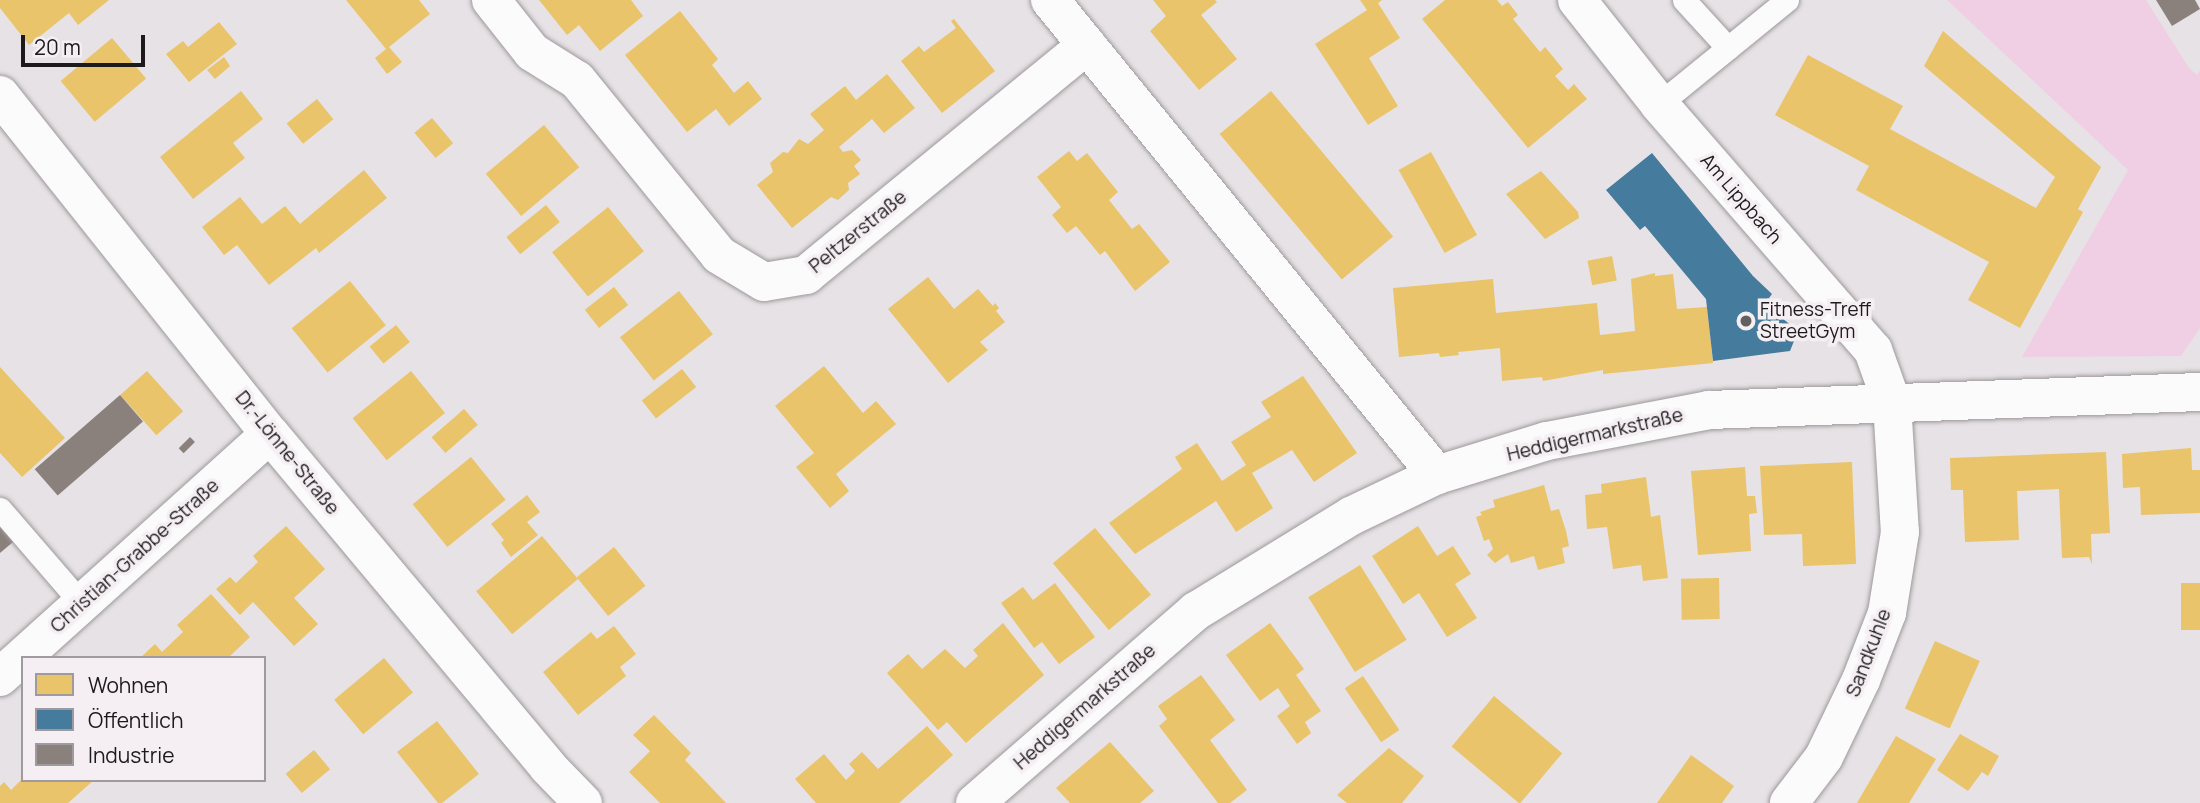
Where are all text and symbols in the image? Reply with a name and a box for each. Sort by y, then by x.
scale bar [24,21,149,65]
text: 20 m [34,33,81,61]
street label: Am Lippbach [1696,149,1786,249]
street label: Peltzerstraße [805,186,911,278]
place label: Fitness-Treff StreetGym [1760,299,1871,343]
marker: Fitness-Treff StreetGym [1738,313,1754,329]
street label: Dr.-Lönne-Straße [230,387,344,519]
street label: Heddigermarkstraße [1505,404,1685,466]
street label: Christian-Grabbe-Straße [46,474,224,638]
street label: Sandkuhle [1842,606,1896,700]
street label: Heddigermarkstraße [1010,639,1160,775]
legend [21,656,266,782]
text: Wohnen [88,671,168,699]
text: Öffentlich [88,706,183,734]
text: Industrie [88,741,174,769]

